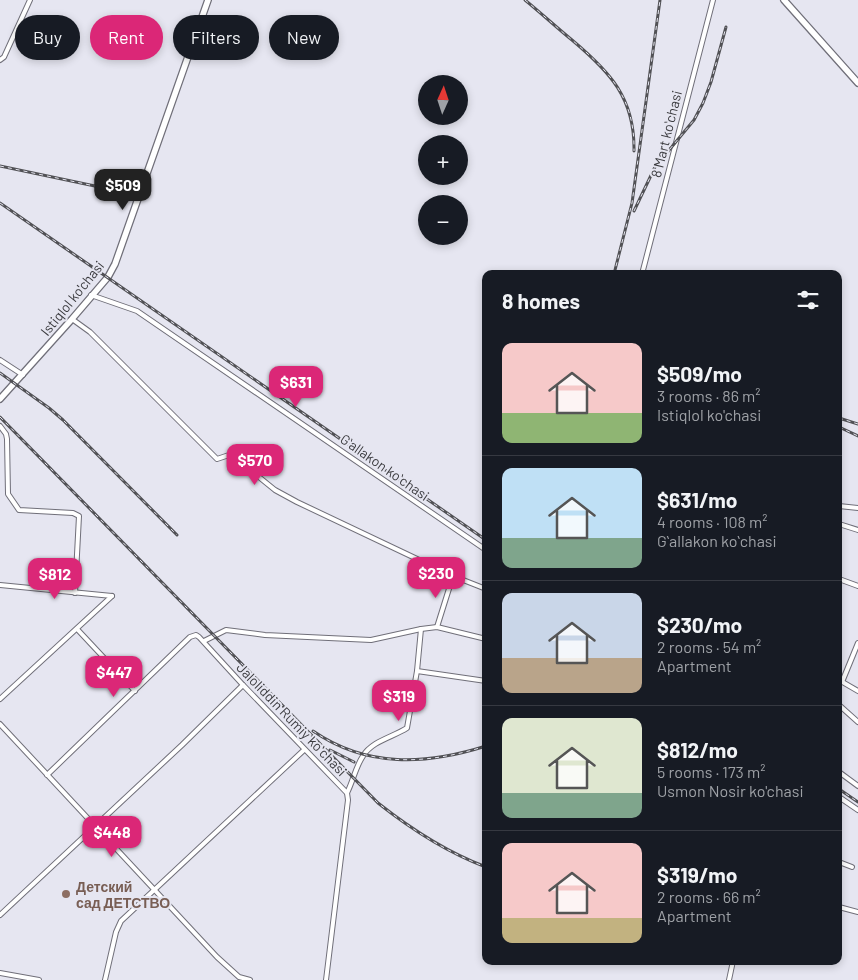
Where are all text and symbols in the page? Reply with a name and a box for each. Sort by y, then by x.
chip: Buy [15,15,80,60]
chip: Rent [90,15,163,60]
chip: Filters [173,15,259,60]
chip: New [269,15,339,60]
north arrow [418,75,468,125]
map controls [418,75,468,245]
street label: 8 Mart koʻchasi [647,89,685,179]
button: + [418,135,468,185]
pin: $509 [93,168,153,211]
text: $509 [105,175,141,194]
button: − [418,195,468,245]
street label: Istiqlol ko'chasi [37,257,107,339]
icon: filters [794,286,822,314]
text: 8 homes [502,288,580,313]
text: $509/mo [657,361,742,386]
icon: home [542,363,602,423]
pin: $631 [266,366,326,408]
text: $631 [280,372,312,391]
text: 3 rooms · 86 m² [657,386,761,405]
text: Istiqlol ko'chasi [657,405,761,424]
street label: Gʻallakon koʻchasi [337,430,433,504]
pin: $570 [225,444,285,486]
text: $570 [238,450,272,469]
text: $631/mo [657,487,738,512]
icon: home [542,488,602,548]
text: 4 rooms · 108 m² [657,512,768,531]
text: Gʻallakon koʻchasi [657,531,777,550]
pin: $230 [406,556,466,599]
pin: $812 [25,558,85,600]
text: $230 [418,563,454,582]
text: $812 [39,564,71,583]
text: $230/mo [657,612,742,637]
icon: home [542,613,602,673]
text: 2 rooms · 54 m² [657,637,761,656]
pin: $447 [84,656,144,698]
text: Apartment [657,656,732,675]
street label: Jaloliddin Rumiy koʻchasi [233,659,351,779]
text: $447 [96,662,132,681]
pin: $319 [369,680,429,722]
text: $319 [383,686,415,705]
text: $812/mo [657,737,738,762]
icon: home [542,738,602,798]
text: 5 rooms · 173 m² [657,762,765,781]
text: Usmon Nosir ko'chasi [657,781,804,800]
pin: $448 [82,816,142,858]
text: $448 [93,822,131,841]
text: $319/mo [657,862,737,887]
icon: home [542,863,602,923]
place label: Детский сад ДЕТСТВО [76,878,170,911]
text: 2 rooms · 66 m² [657,887,761,906]
marker: Детский сад ДЕТСТВО [60,888,72,900]
text: Apartment [657,906,732,925]

